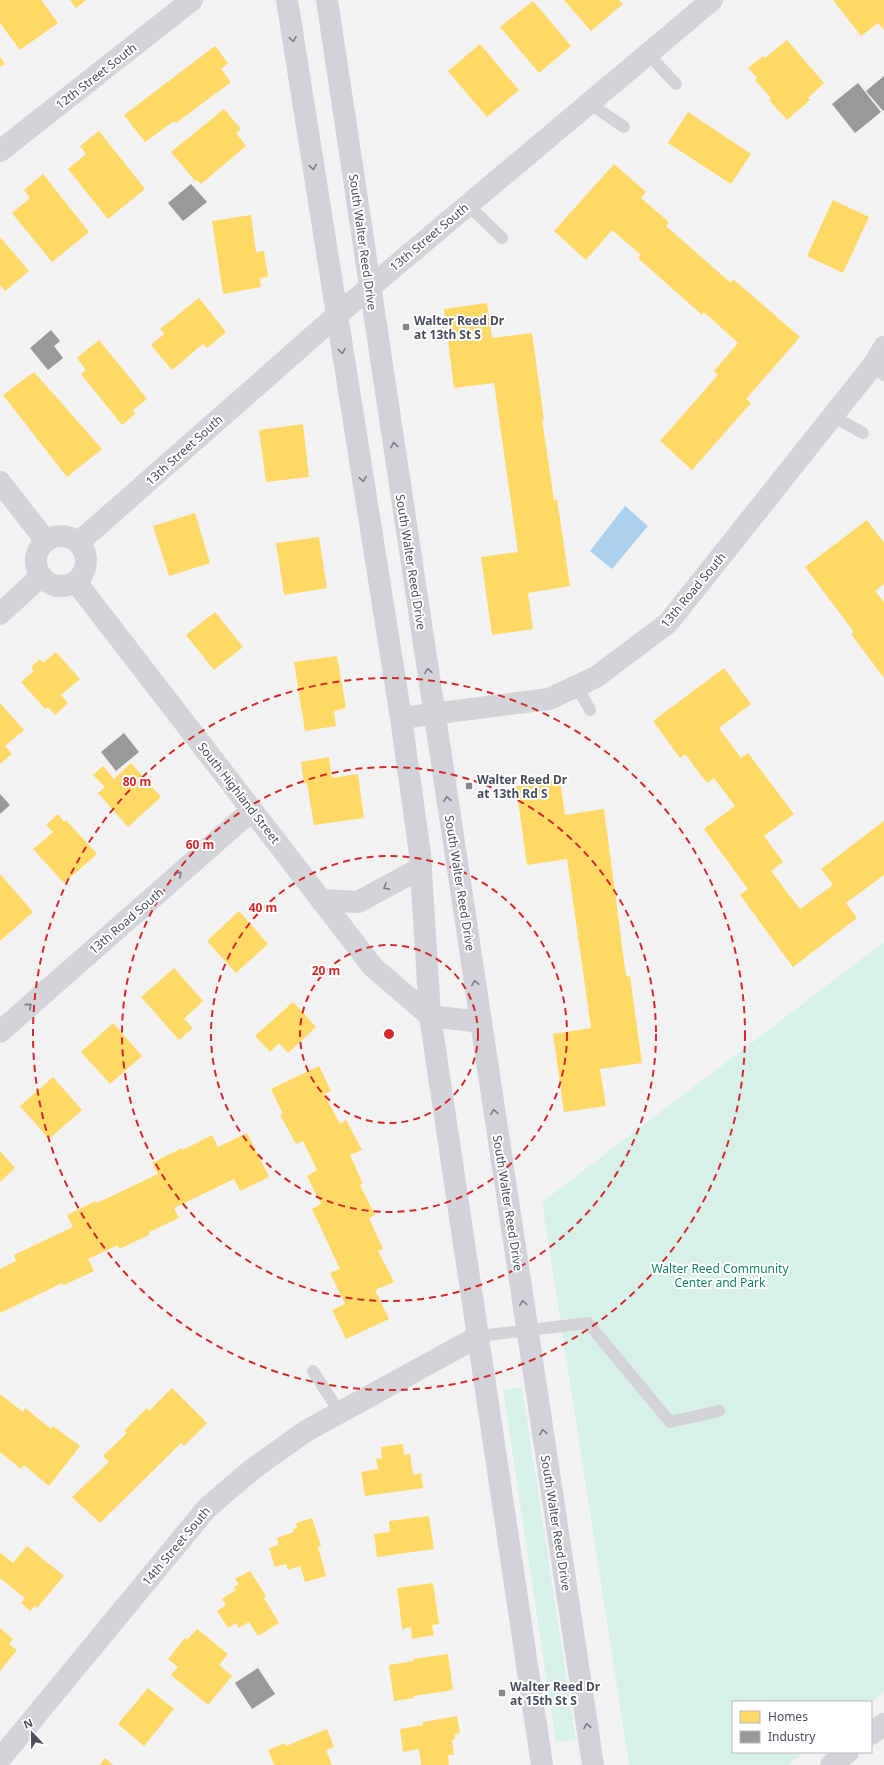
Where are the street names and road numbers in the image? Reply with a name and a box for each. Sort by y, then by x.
street label: 12th Street South [52,39,140,113]
street label: South Walter Reed Drive [345,173,381,311]
street label: 13th Street South [386,199,472,275]
street label: 13th Street South [142,411,226,489]
street label: South Walter Reed Drive [392,493,430,631]
street label: 13th Road South [656,549,730,631]
street label: South Highland Street [194,739,284,848]
street label: South Walter Reed Drive [441,814,479,952]
street label: 13th Road South [85,884,167,958]
street label: South Walter Reed Drive [489,1134,527,1272]
street label: South Walter Reed Drive [537,1454,575,1592]
street label: 14th Street South [138,1503,214,1589]

